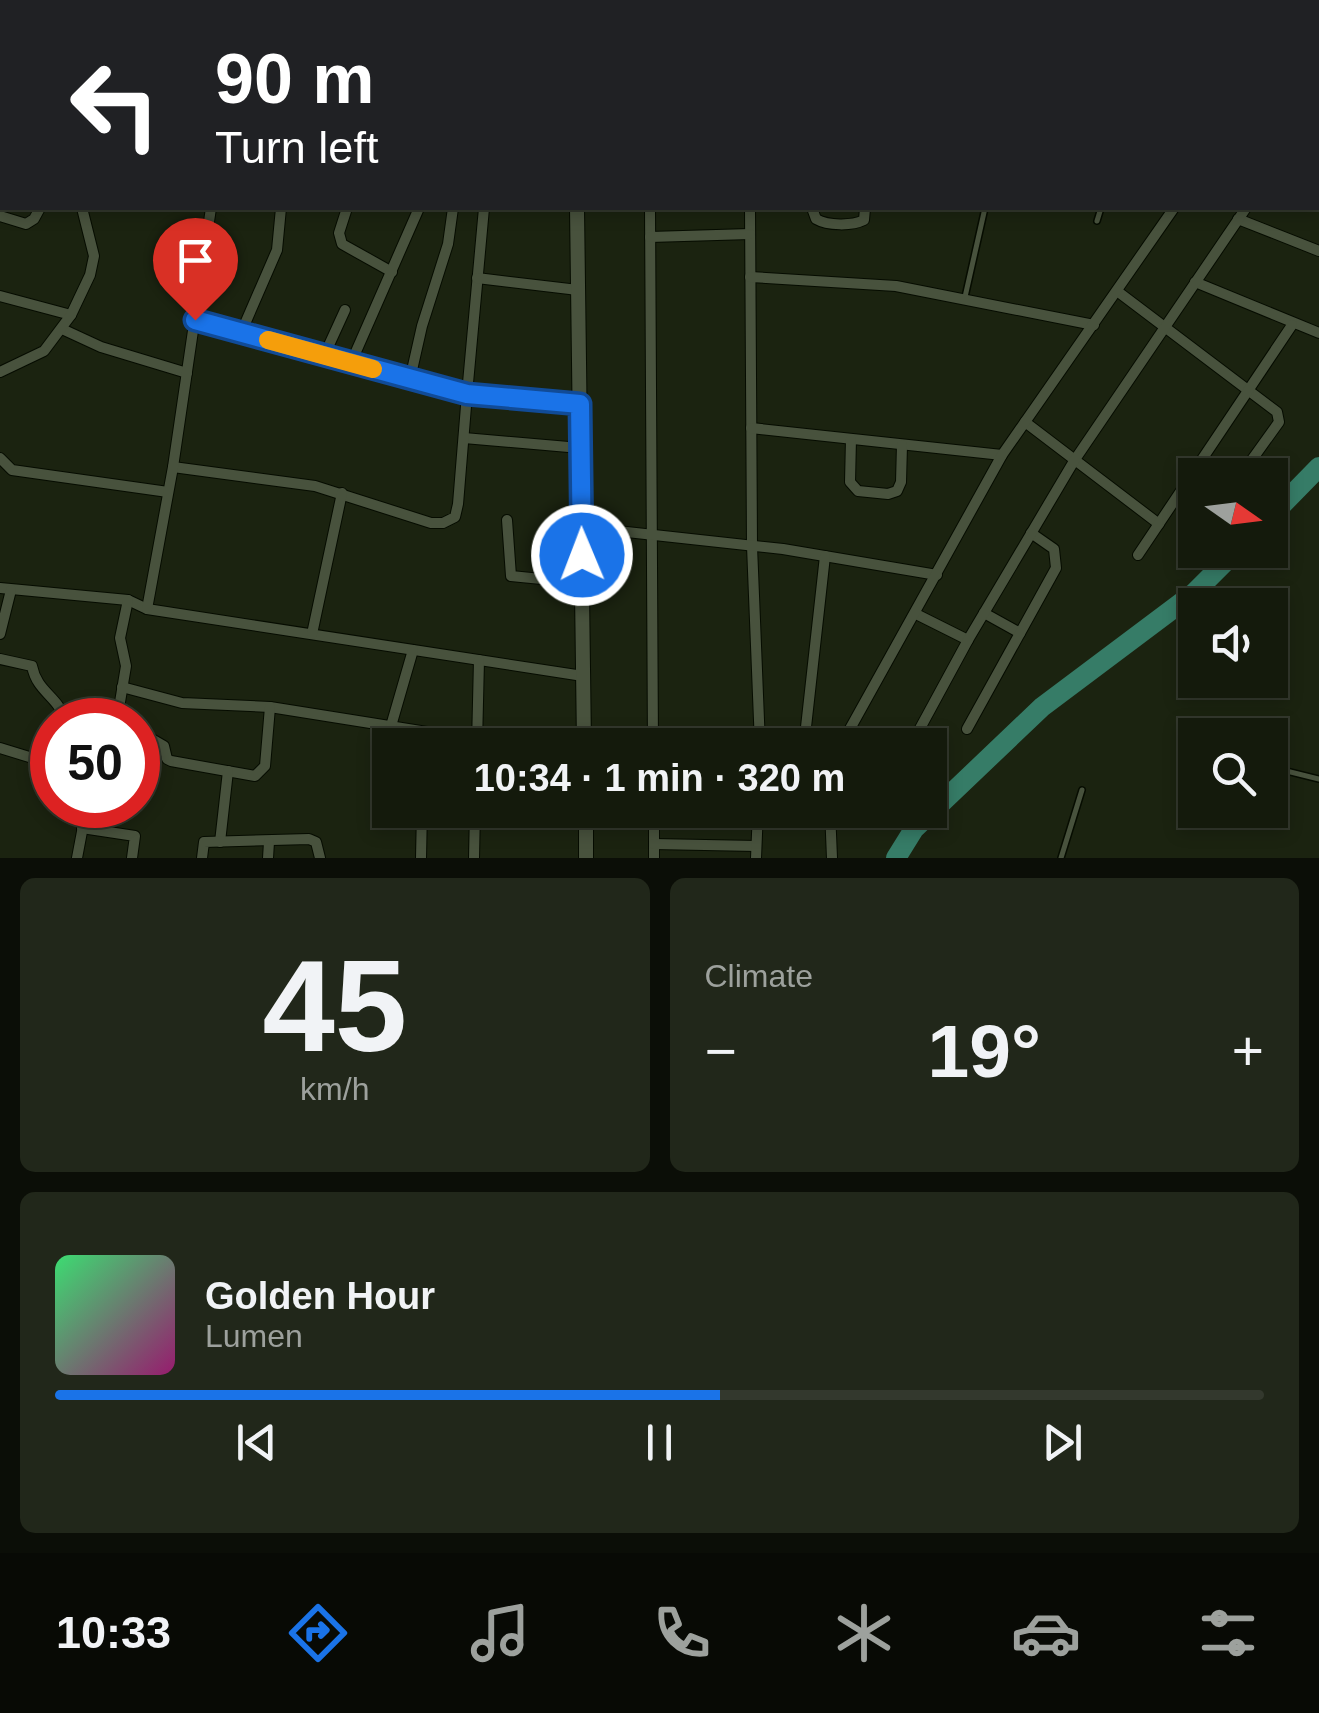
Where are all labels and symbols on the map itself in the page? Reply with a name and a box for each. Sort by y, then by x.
pin [153,218,238,321]
north arrow [1178,458,1288,568]
position arrow [530,503,634,607]
speed limit sign: 50 [30,698,160,828]

